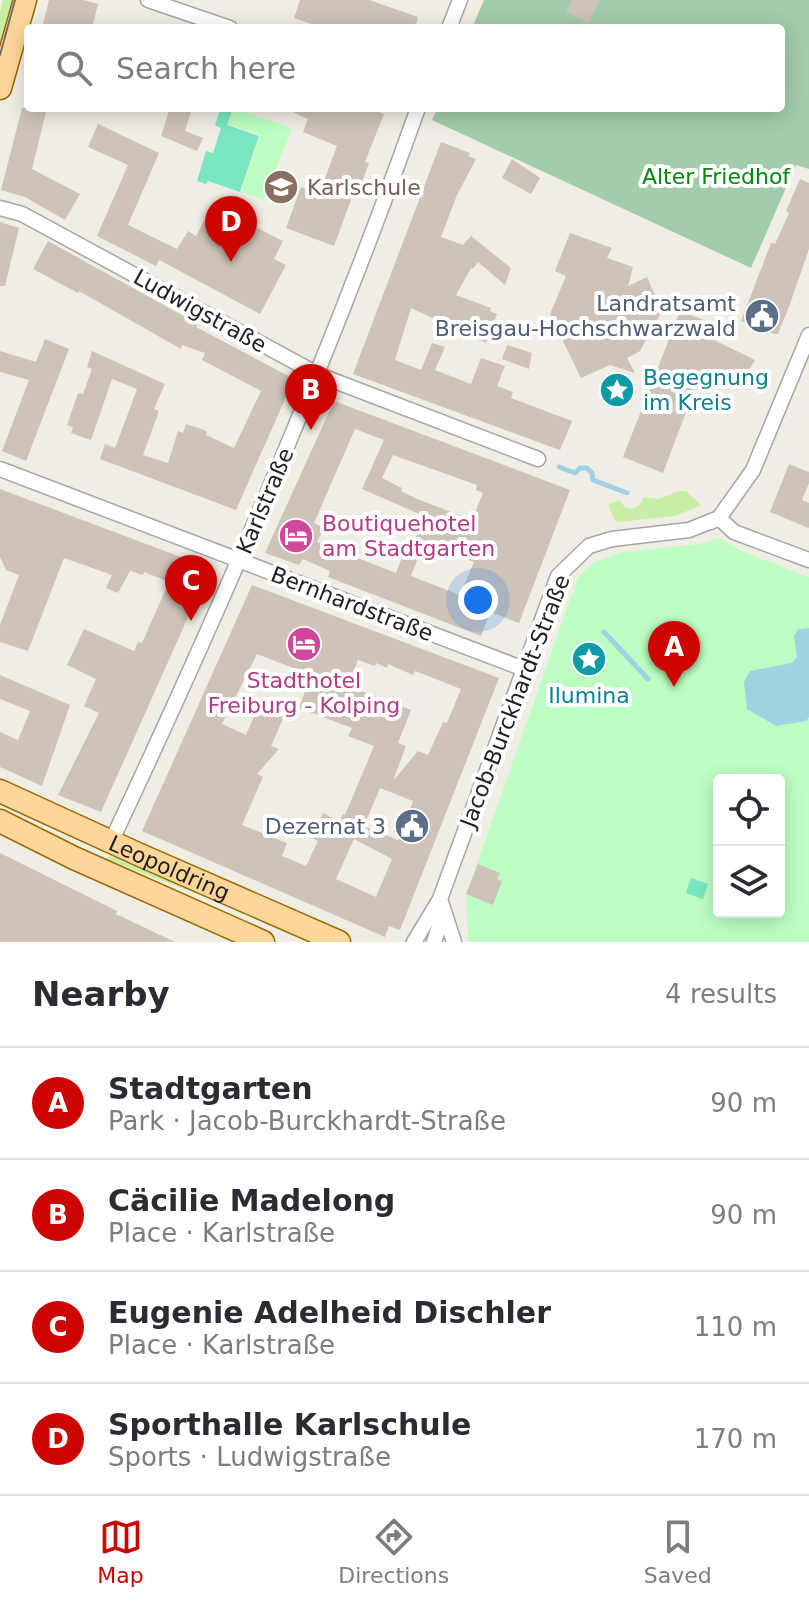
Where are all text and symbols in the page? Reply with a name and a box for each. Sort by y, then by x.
search box [24,24,785,112]
icon: search [52,46,96,90]
text: Search here [116,51,296,86]
park label: Alter Friedhof [642,164,791,189]
school or university icon: Karlschule [262,168,300,206]
place label: Karlschule [307,175,421,200]
pin: D [205,196,257,262]
street label: Ludwigstraße [129,264,271,358]
place label: Landratsamt Breisgau-Hochschwarzwald [435,291,736,341]
public building icon: Landratsamt Breisgau-Hochschwarzwald [743,297,781,335]
pin: B [285,364,337,430]
place label: Begegnung im Kreis [643,365,769,415]
place icon: Begegnung im Kreis [598,371,636,409]
street label: Karlstraße [231,444,299,558]
place label: Boutiquehotel am Stadtgarten [322,511,495,561]
hotel icon: Boutiquehotel am Stadtgarten [277,517,315,555]
pin: C [165,555,217,621]
street label: Bernhardstraße [268,562,436,646]
street label: Jacob-Burckhardt-Straße [455,571,575,833]
your location [458,580,498,620]
pin: A [648,621,700,687]
hotel icon: Stadthotel Freiburg - Kolping [285,625,323,663]
place icon: Ilumina [570,640,608,678]
place label: Stadthotel Freiburg - Kolping [208,668,400,718]
place label: Ilumina [548,683,630,708]
map controls [713,774,785,918]
button: locate [713,774,785,846]
public building icon: Dezernat 3 [393,807,431,845]
place label: Dezernat 3 [265,814,386,839]
street label: Leopoldring [105,830,234,905]
button: layers [713,846,785,918]
text: Nearby [32,974,170,1014]
text: 4 results [665,979,777,1009]
text: Stadtgarten [108,1071,313,1106]
text: A [48,1088,68,1118]
text: 90 m [710,1088,777,1118]
text: Park · Jacob-Burckhardt-Straße [108,1106,506,1136]
text: Cäcilie Madelong [108,1183,395,1218]
text: B [48,1200,68,1230]
text: 90 m [710,1200,777,1230]
text: Place · Karlstraße [108,1218,335,1248]
text: Eugenie Adelheid Dischler [108,1295,551,1330]
text: C [48,1312,68,1342]
text: 110 m [694,1312,777,1342]
text: Place · Karlstraße [108,1330,335,1360]
text: Sporthalle Karlschule [108,1407,471,1442]
text: D [47,1424,69,1454]
text: 170 m [694,1424,777,1454]
text: Sports · Ludwigstraße [108,1442,391,1472]
tab: Map [97,1515,144,1588]
tab: Directions [338,1515,449,1588]
tab: Saved [644,1515,712,1588]

